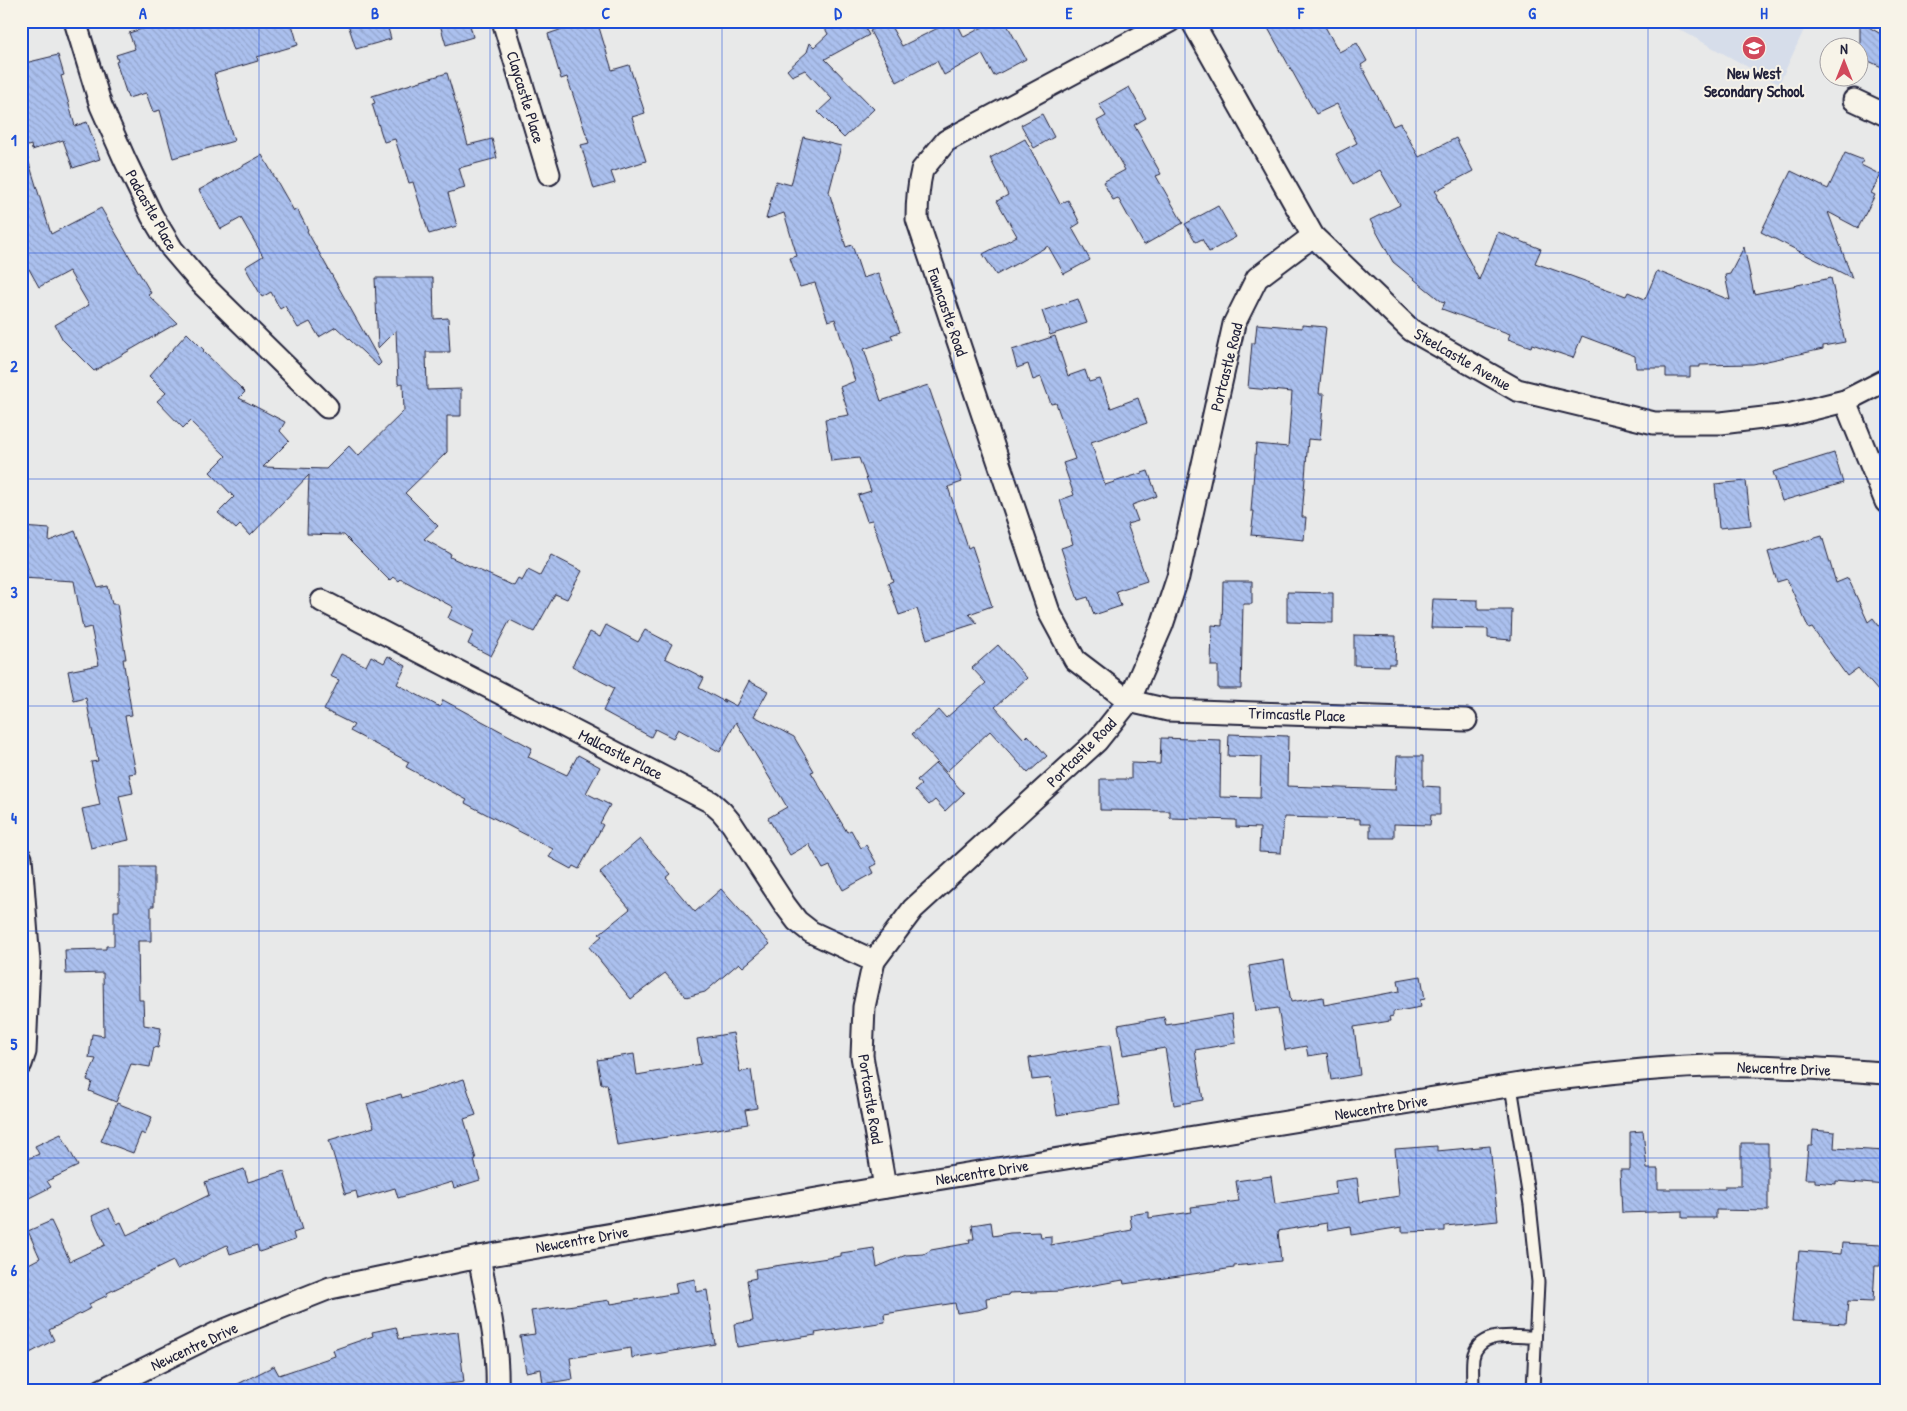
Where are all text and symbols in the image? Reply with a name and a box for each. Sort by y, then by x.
text: A [139,2,147,24]
text: B [371,2,379,24]
text: C [602,2,611,24]
text: D [834,2,842,24]
text: E [1065,2,1073,24]
text: F [1297,2,1305,24]
text: G [1528,2,1536,24]
text: H [1760,2,1768,24]
school or university icon: New West Secondary School [1741,35,1767,61]
north arrow [1820,38,1870,88]
text: N [1840,39,1848,58]
street label: Claycastle Place [502,48,551,146]
place label: New West Secondary School [1704,62,1805,103]
text: 1 [11,129,17,151]
street label: Padcastle Place [121,166,184,255]
street label: Fawncastle Road [922,264,973,359]
street label: Portcastle Road [1204,320,1248,414]
street label: Steelcastle Avenue [1410,322,1516,396]
text: 2 [10,355,18,377]
text: 3 [10,581,18,603]
street label: Trimcastle Place [1248,701,1347,727]
street label: Portcastle Road [1041,712,1121,792]
street label: Mallcastle Place [575,723,668,785]
text: 4 [11,807,17,829]
text: 5 [11,1033,18,1055]
street label: Portcastle Road [853,1053,889,1145]
street label: Newcentre Drive [1737,1055,1832,1081]
street label: Newcentre Drive [1333,1089,1430,1125]
street label: Newcentre Drive [934,1154,1031,1190]
street label: Newcentre Drive [534,1220,631,1258]
text: 6 [11,1259,18,1281]
street label: Newcentre Drive [147,1316,242,1376]

